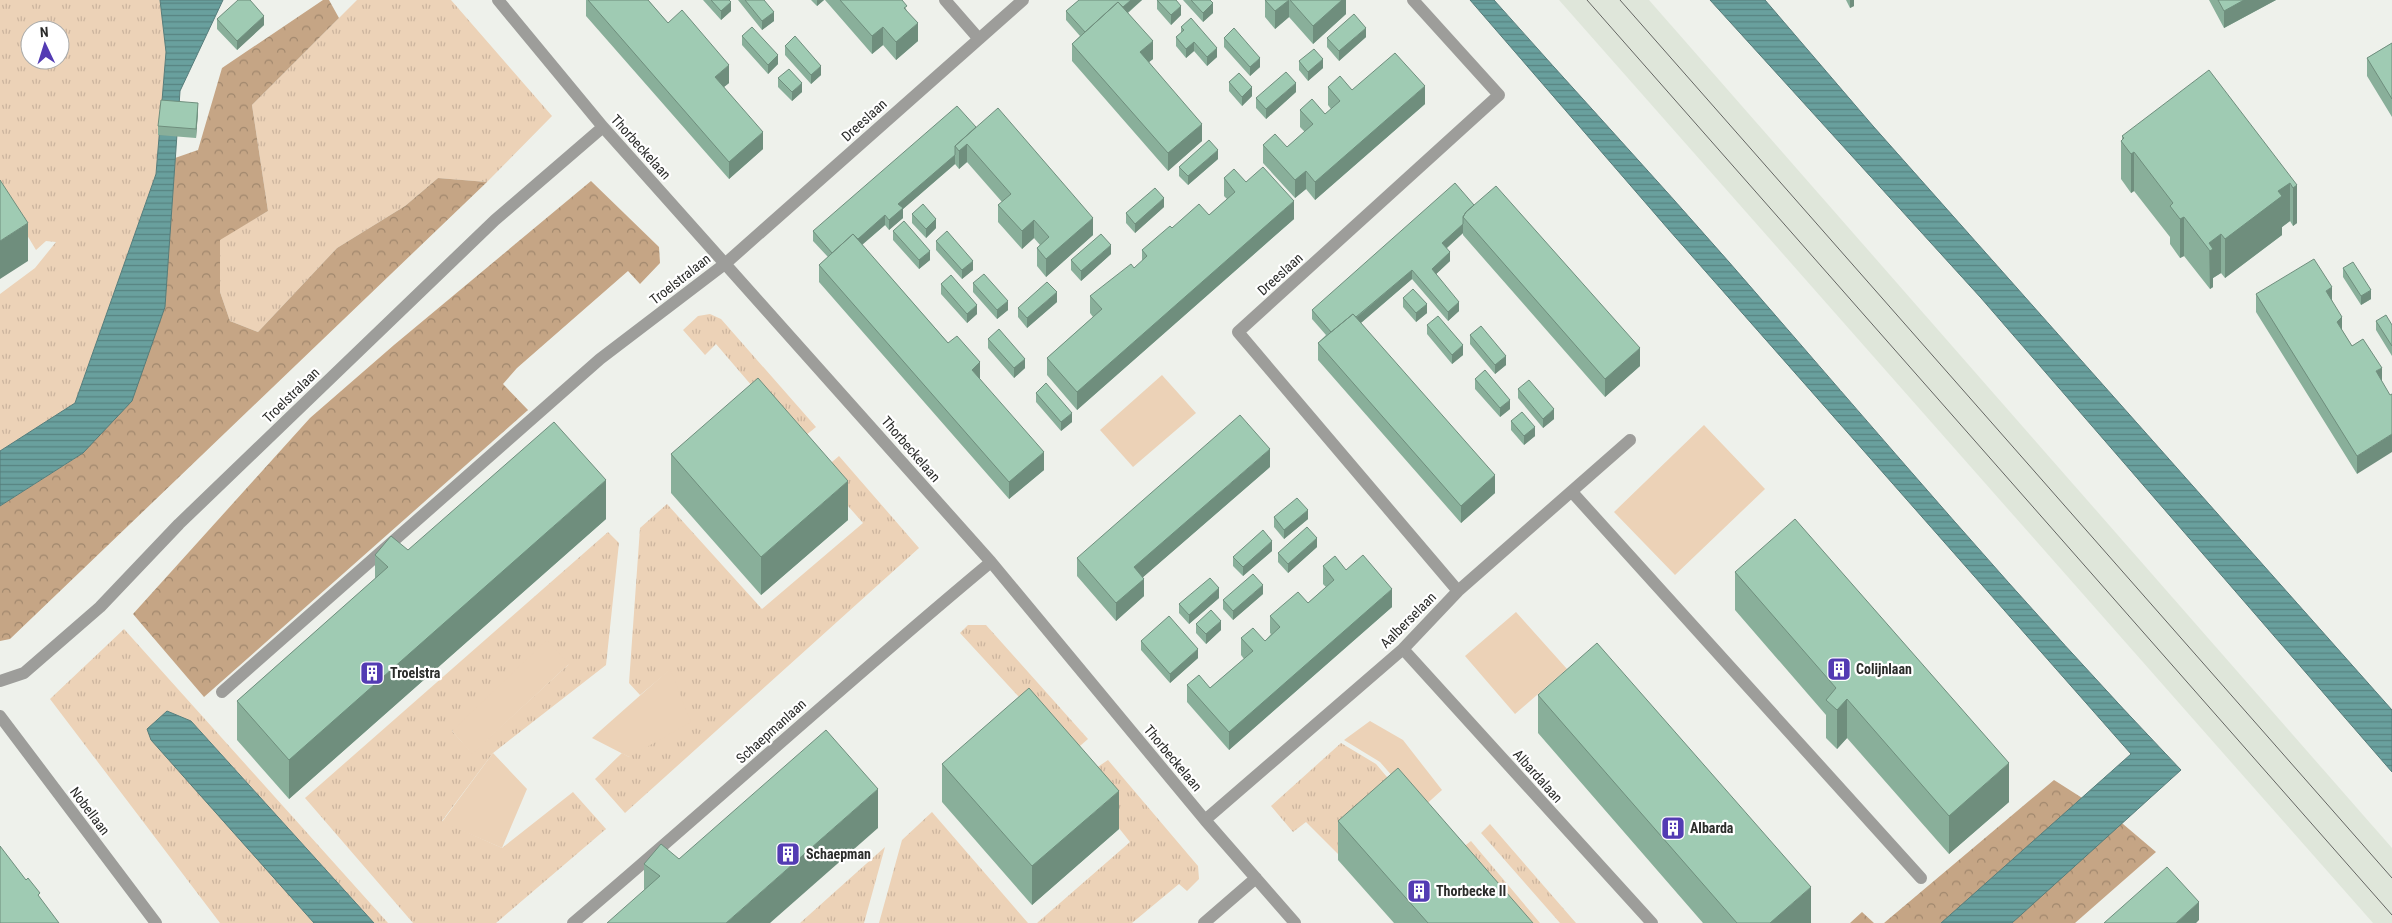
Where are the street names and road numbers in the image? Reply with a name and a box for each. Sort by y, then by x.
street label: Dreeslaan [838,96,890,144]
street label: Thorbeckelaan [608,111,674,183]
street label: Troelstralaan [647,250,713,308]
street label: Dreeslaan [1254,250,1306,298]
street label: Troelstralaan [259,364,323,426]
street label: Thorbeckelaan [878,413,944,485]
street label: Aalberselaan [1377,589,1439,651]
street label: Schaepmanlaan [733,696,809,766]
street label: Thorbeckelaan [1141,722,1205,794]
street label: Albardalaan [1510,746,1566,806]
street label: Nobellaan [67,784,113,838]

